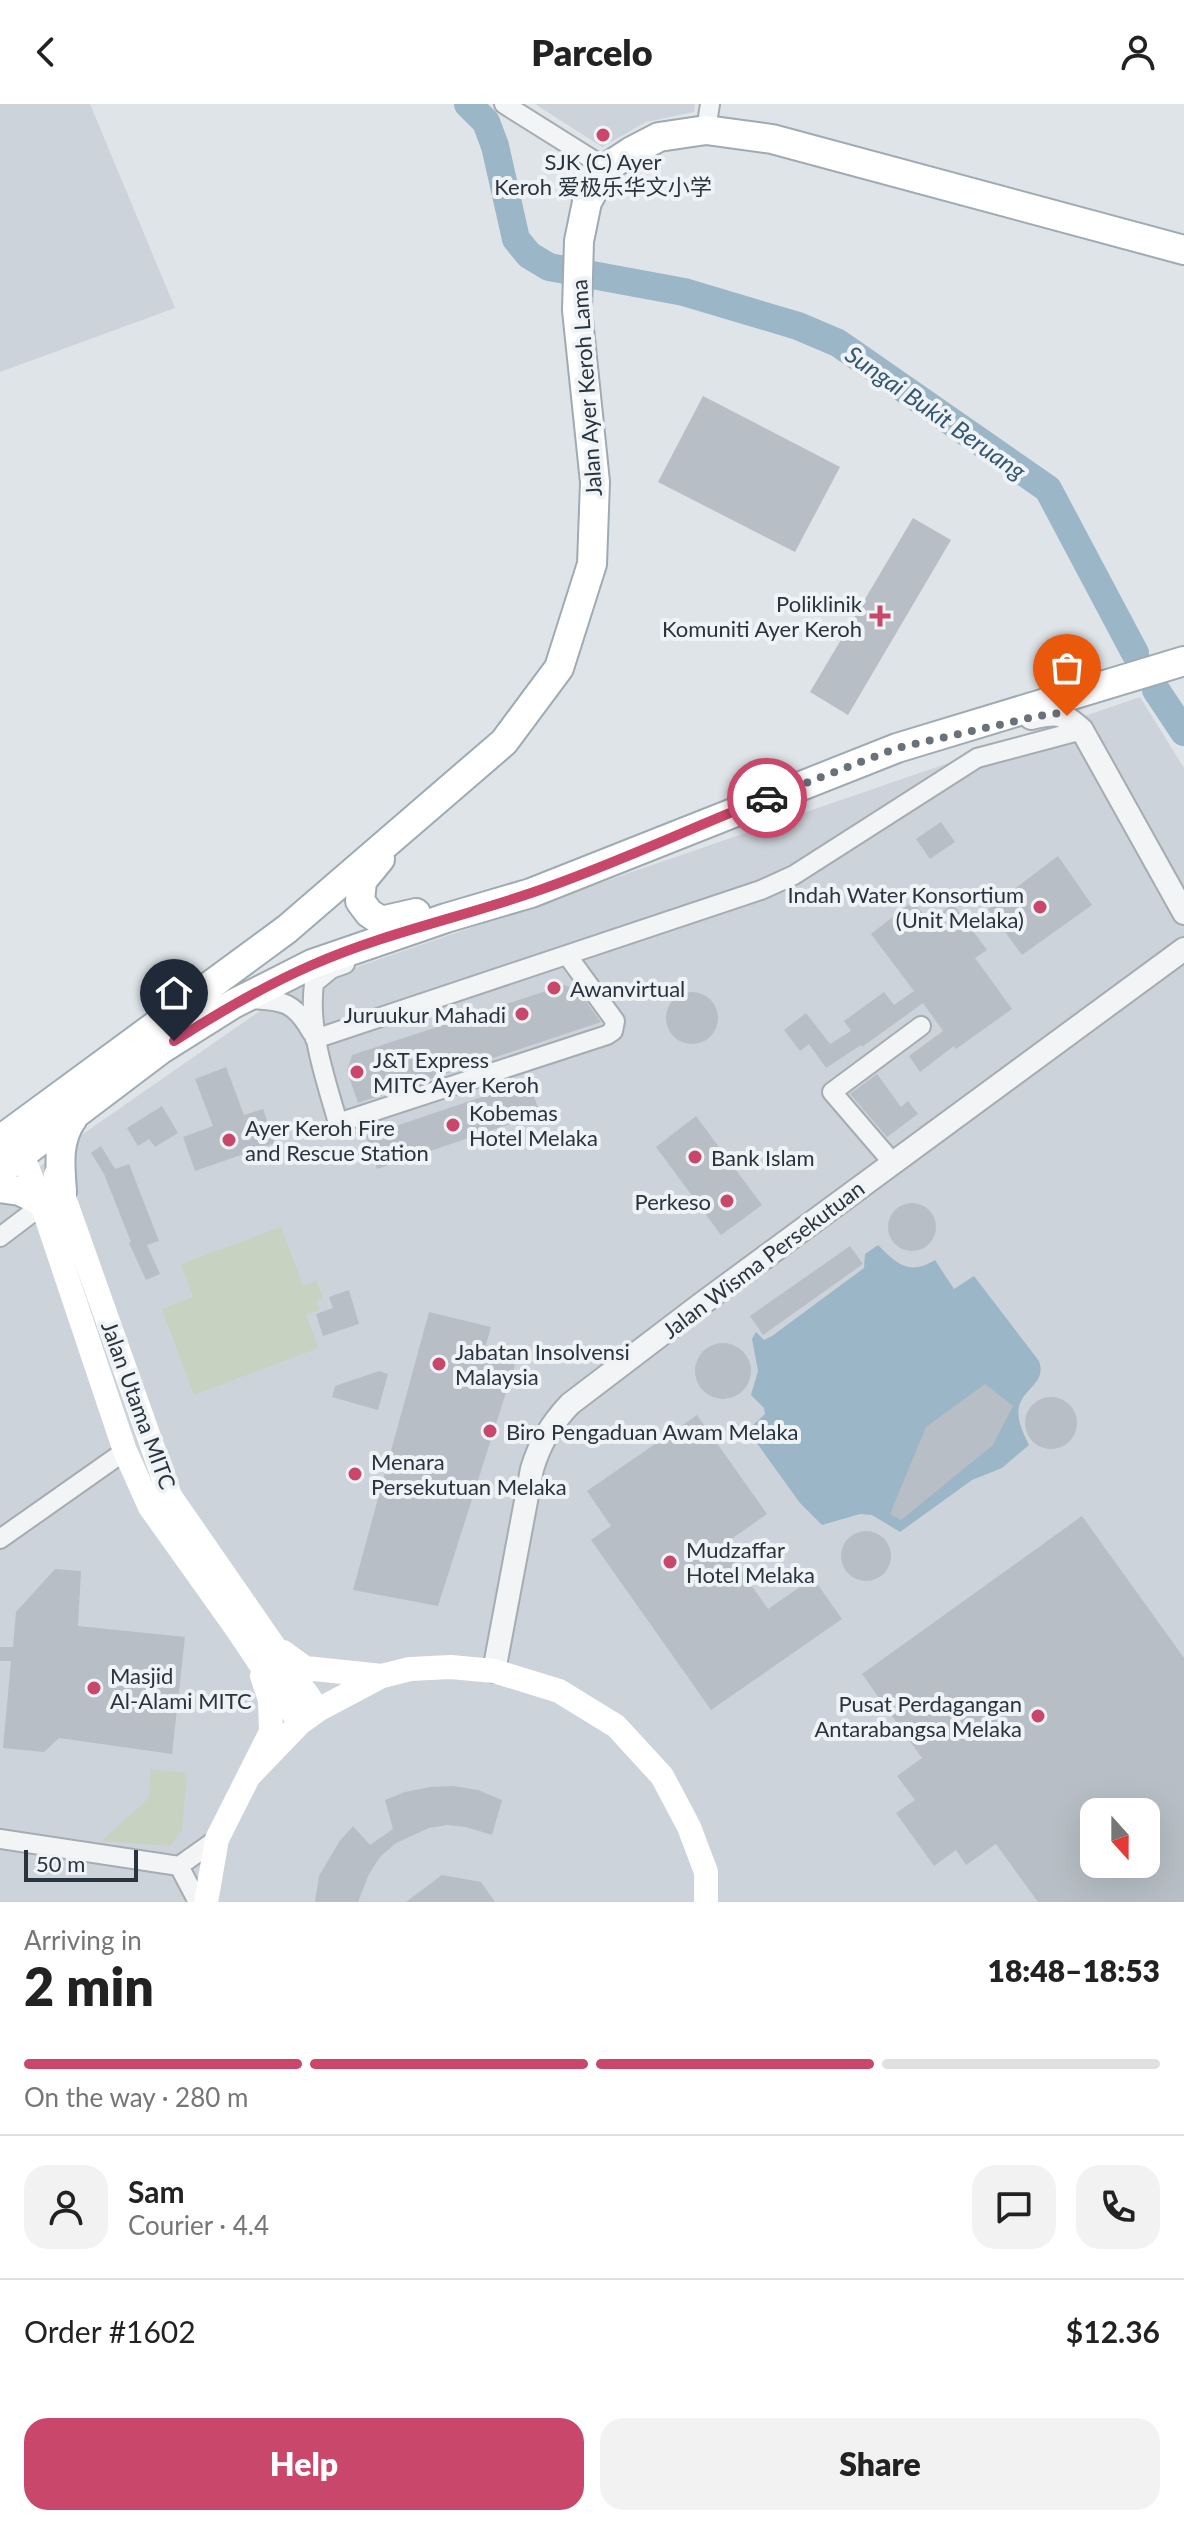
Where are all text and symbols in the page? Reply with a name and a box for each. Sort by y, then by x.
icon: back [24,30,68,74]
text: Parcelo [531,30,653,74]
icon: person [1116,30,1160,74]
marker: SJK (C) Ayer Keroh 爱极乐华文小学 [594,126,612,144]
place label: SJK (C) Ayer Keroh 爱极乐华文小学 [494,148,712,200]
street label: Jalan Ayer Keroh Lama [565,279,607,497]
water label: Sungai Bukit Beruang [840,339,1032,485]
place label: Poliklinik Komuniti Ayer Keroh [662,590,863,642]
marker: Poliklinik Komuniti Ayer Keroh [869,605,891,627]
pin [1033,634,1101,716]
icon: bag [1045,646,1089,690]
courier [727,758,807,838]
icon: car [745,776,789,820]
place label: Indah Water Konsortium (Unit Melaka) [788,881,1024,933]
marker: Indah Water Konsortium (Unit Melaka) [1031,898,1049,916]
pin [140,959,208,1041]
icon: home [152,971,196,1015]
place label: Awanvirtual [570,975,685,1002]
marker: Awanvirtual [545,979,563,997]
place label: Juruukur Mahadi [344,1001,506,1028]
marker: Juruukur Mahadi [513,1005,531,1023]
place label: J&T Express MITC Ayer Keroh [373,1046,539,1098]
marker: J&T Express MITC Ayer Keroh [348,1063,366,1081]
place label: Kobemas Hotel Melaka [469,1099,598,1151]
place label: Ayer Keroh Fire and Rescue Station [245,1114,429,1166]
marker: Kobemas Hotel Melaka [444,1116,462,1134]
marker: Ayer Keroh Fire and Rescue Station [220,1131,238,1149]
place label: Bank Islam [711,1144,815,1171]
marker: Bank Islam [686,1148,704,1166]
street label: Jalan Wisma Persekutuan [657,1174,869,1344]
place label: Perkeso [635,1188,711,1215]
marker: Perkeso [718,1192,736,1210]
street label: Jalan Utama MITC [96,1317,182,1493]
place label: Jabatan Insolvensi Malaysia [455,1338,630,1390]
marker: Jabatan Insolvensi Malaysia [430,1355,448,1373]
place label: Biro Pengaduan Awam Melaka [506,1418,799,1445]
marker: Biro Pengaduan Awam Melaka [481,1422,499,1440]
place label: Menara Persekutuan Melaka [371,1448,567,1500]
marker: Menara Persekutuan Melaka [346,1465,364,1483]
place label: Mudzaffar Hotel Melaka [686,1536,815,1588]
marker: Mudzaffar Hotel Melaka [661,1553,679,1571]
place label: Masjid Al-Alami MITC [110,1662,252,1714]
marker: Masjid Al-Alami MITC [85,1679,103,1697]
place label: Pusat Perdagangan Antarabangsa Melaka [814,1690,1022,1742]
marker: Pusat Perdagangan Antarabangsa Melaka [1029,1707,1047,1725]
north arrow [1080,1798,1160,1878]
map controls [1080,1798,1160,1878]
scale bar [24,1846,138,1882]
text: 50 m [36,1850,85,1877]
text: Arriving in [24,1924,142,1956]
text: 18:48–18:53 [987,1952,1160,1988]
text: 2 min [24,1955,154,2017]
text: On the way · 280 m [24,2081,248,2113]
button: person [24,2165,108,2249]
button: chat [972,2165,1056,2249]
button: phone [1076,2165,1160,2249]
text: Sam [128,2173,185,2209]
text: Courier · 4.4 [128,2209,269,2241]
text: Order #1602 [24,2313,196,2349]
text: $12.36 [1066,2313,1160,2349]
button: Help [24,2418,584,2510]
button: Share [600,2418,1160,2510]

